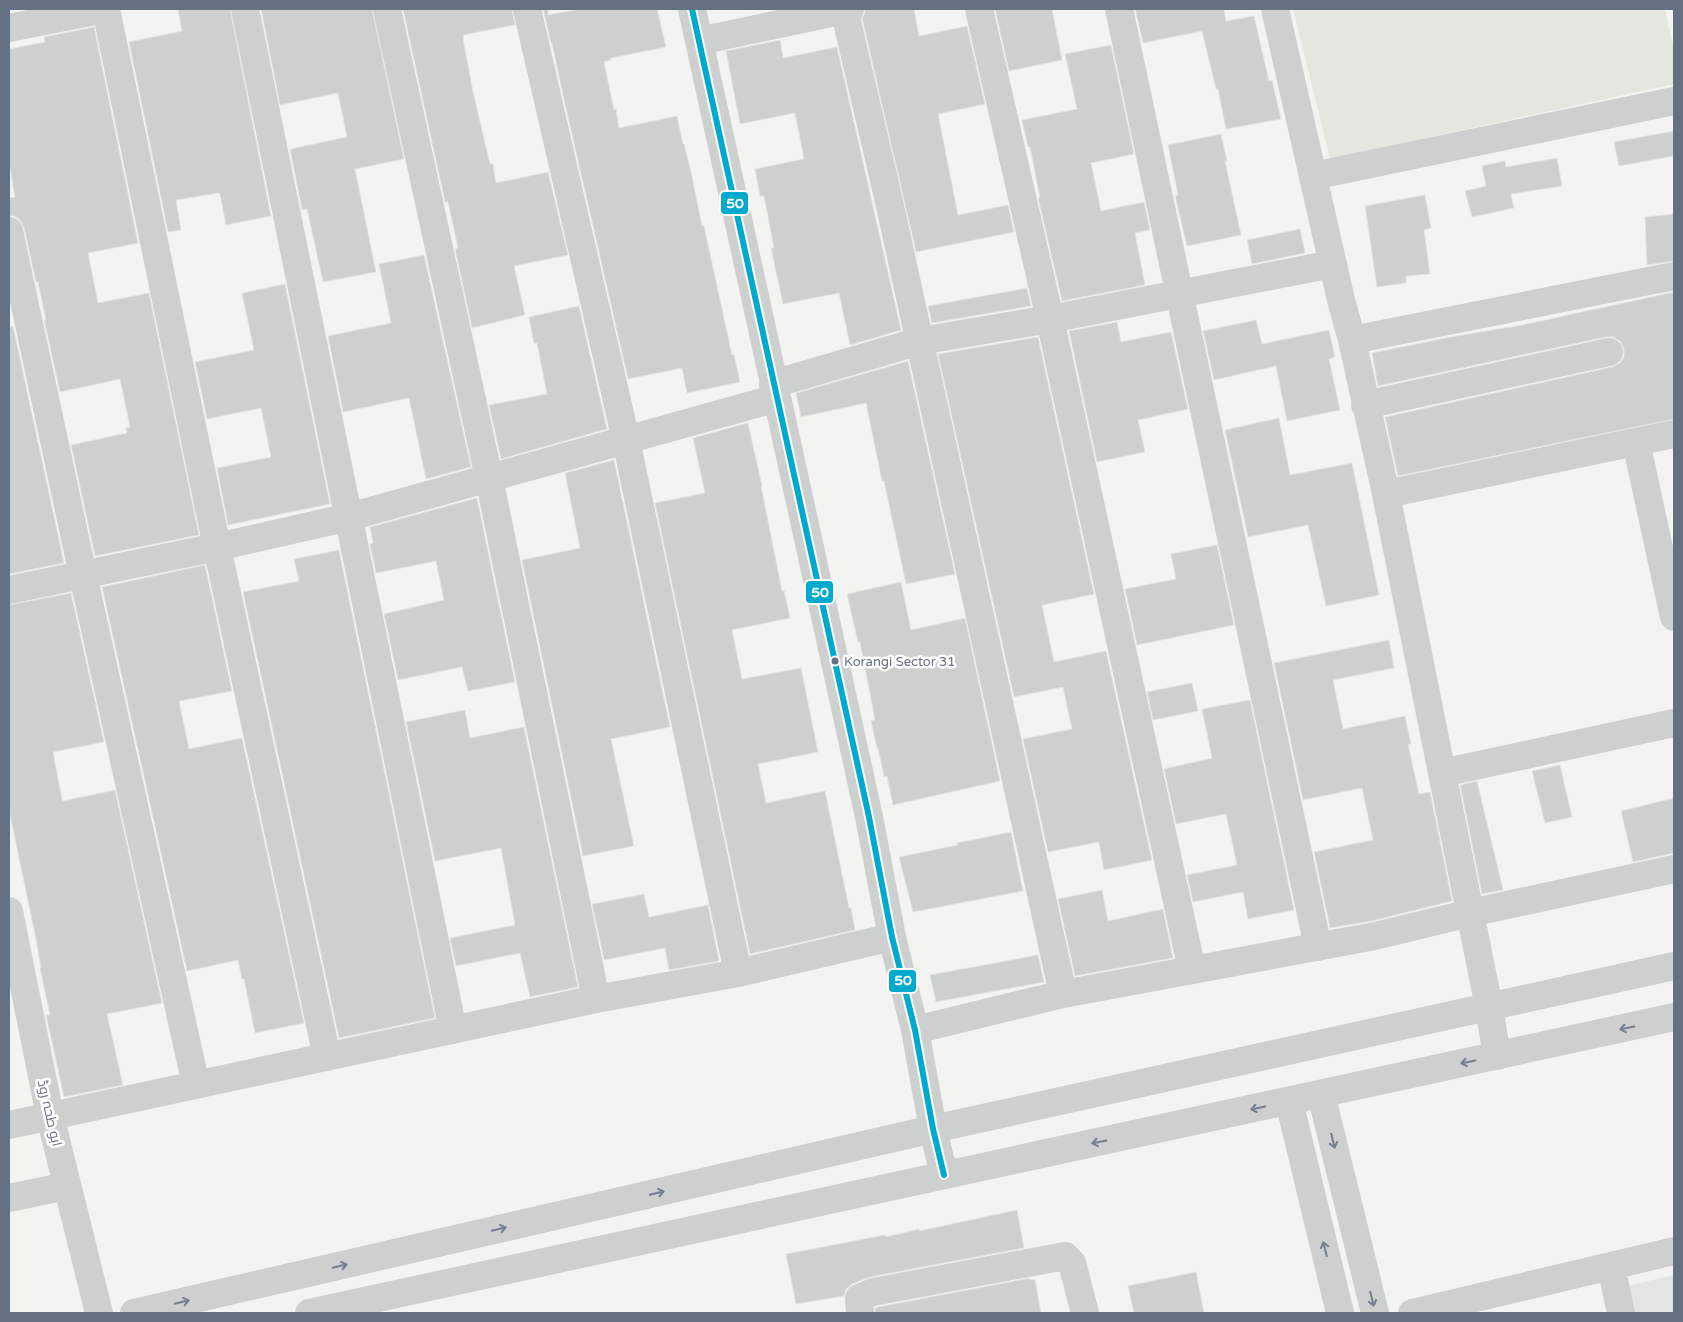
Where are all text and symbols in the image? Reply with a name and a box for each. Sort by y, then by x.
line badge: 50 [720,191,749,215]
text: 50 [726,195,744,212]
line badge: 50 [805,580,834,604]
text: 50 [811,584,829,601]
place label: Korangi Sector 31 [844,654,955,670]
marker: Korangi Sector 31 [830,656,840,666]
line badge: 50 [888,969,917,993]
text: 50 [894,972,912,989]
one-way arrow [1619,1023,1635,1033]
one-way arrow [1460,1058,1476,1067]
street label: ابو طحہ روڈ [34,1078,65,1148]
one-way arrow [1250,1104,1266,1113]
one-way arrow [1329,1133,1338,1149]
one-way arrow [1091,1138,1107,1147]
one-way arrow [649,1188,665,1197]
one-way arrow [490,1224,506,1234]
one-way arrow [1320,1241,1329,1257]
one-way arrow [332,1261,348,1270]
one-way arrow [1368,1291,1377,1307]
one-way arrow [173,1297,189,1306]

